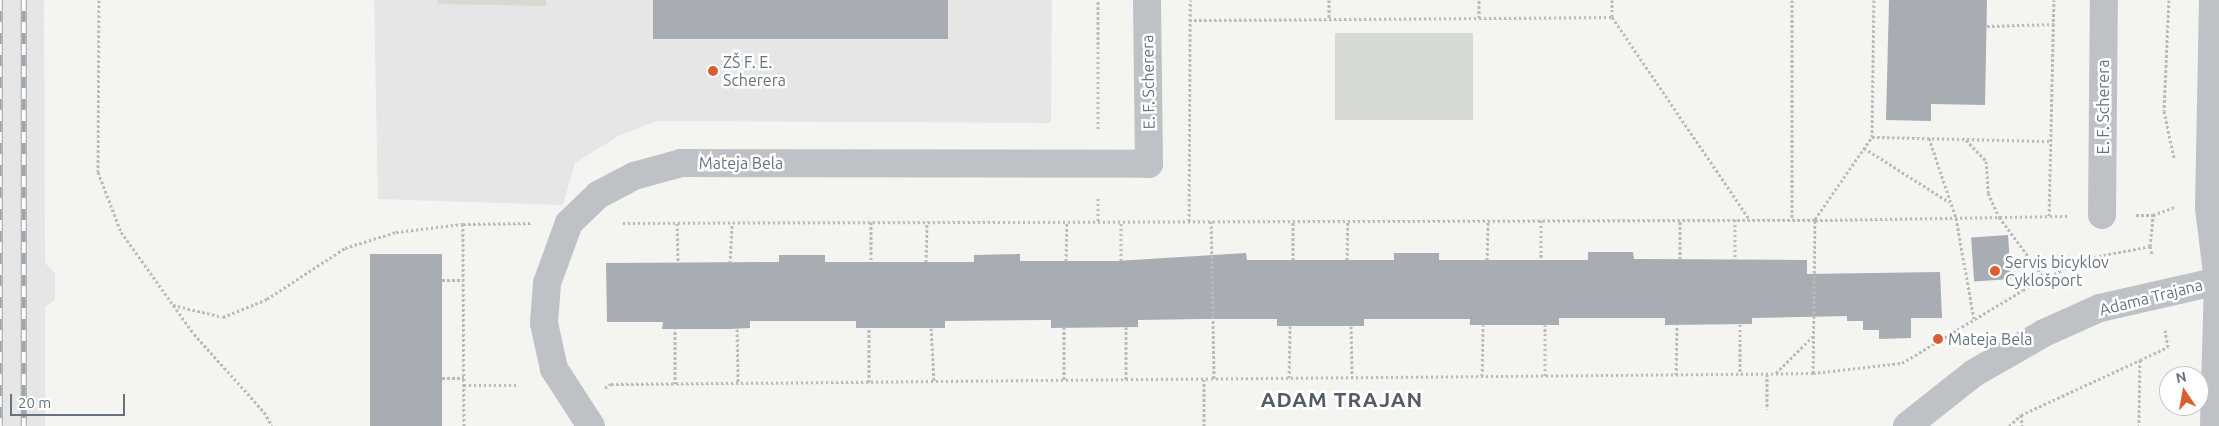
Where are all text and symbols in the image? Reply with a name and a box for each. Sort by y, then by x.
street label: E. F. Scherera [1138,34,1158,130]
place label: ZŠ F. E. Scherera [723,52,786,90]
street label: E. F. Scherera [2093,60,2113,154]
marker: ZŠ F. E. Scherera [707,65,719,77]
street label: Mateja Bela [699,153,783,173]
place label: Servis bicyklov Cyklošport [2005,252,2109,290]
marker: Servis bicyklov Cyklošport [1989,265,2001,277]
street label: Adama Trajana [2097,275,2205,319]
place label: Mateja Bela [1948,329,2032,349]
marker: Mateja Bela [1932,333,1944,345]
north arrow [2159,366,2209,416]
text: N [2174,368,2188,386]
scale bar [12,384,128,416]
district label: ADAM TRAJAN [1259,386,1425,412]
text: 20 m [18,394,51,411]

